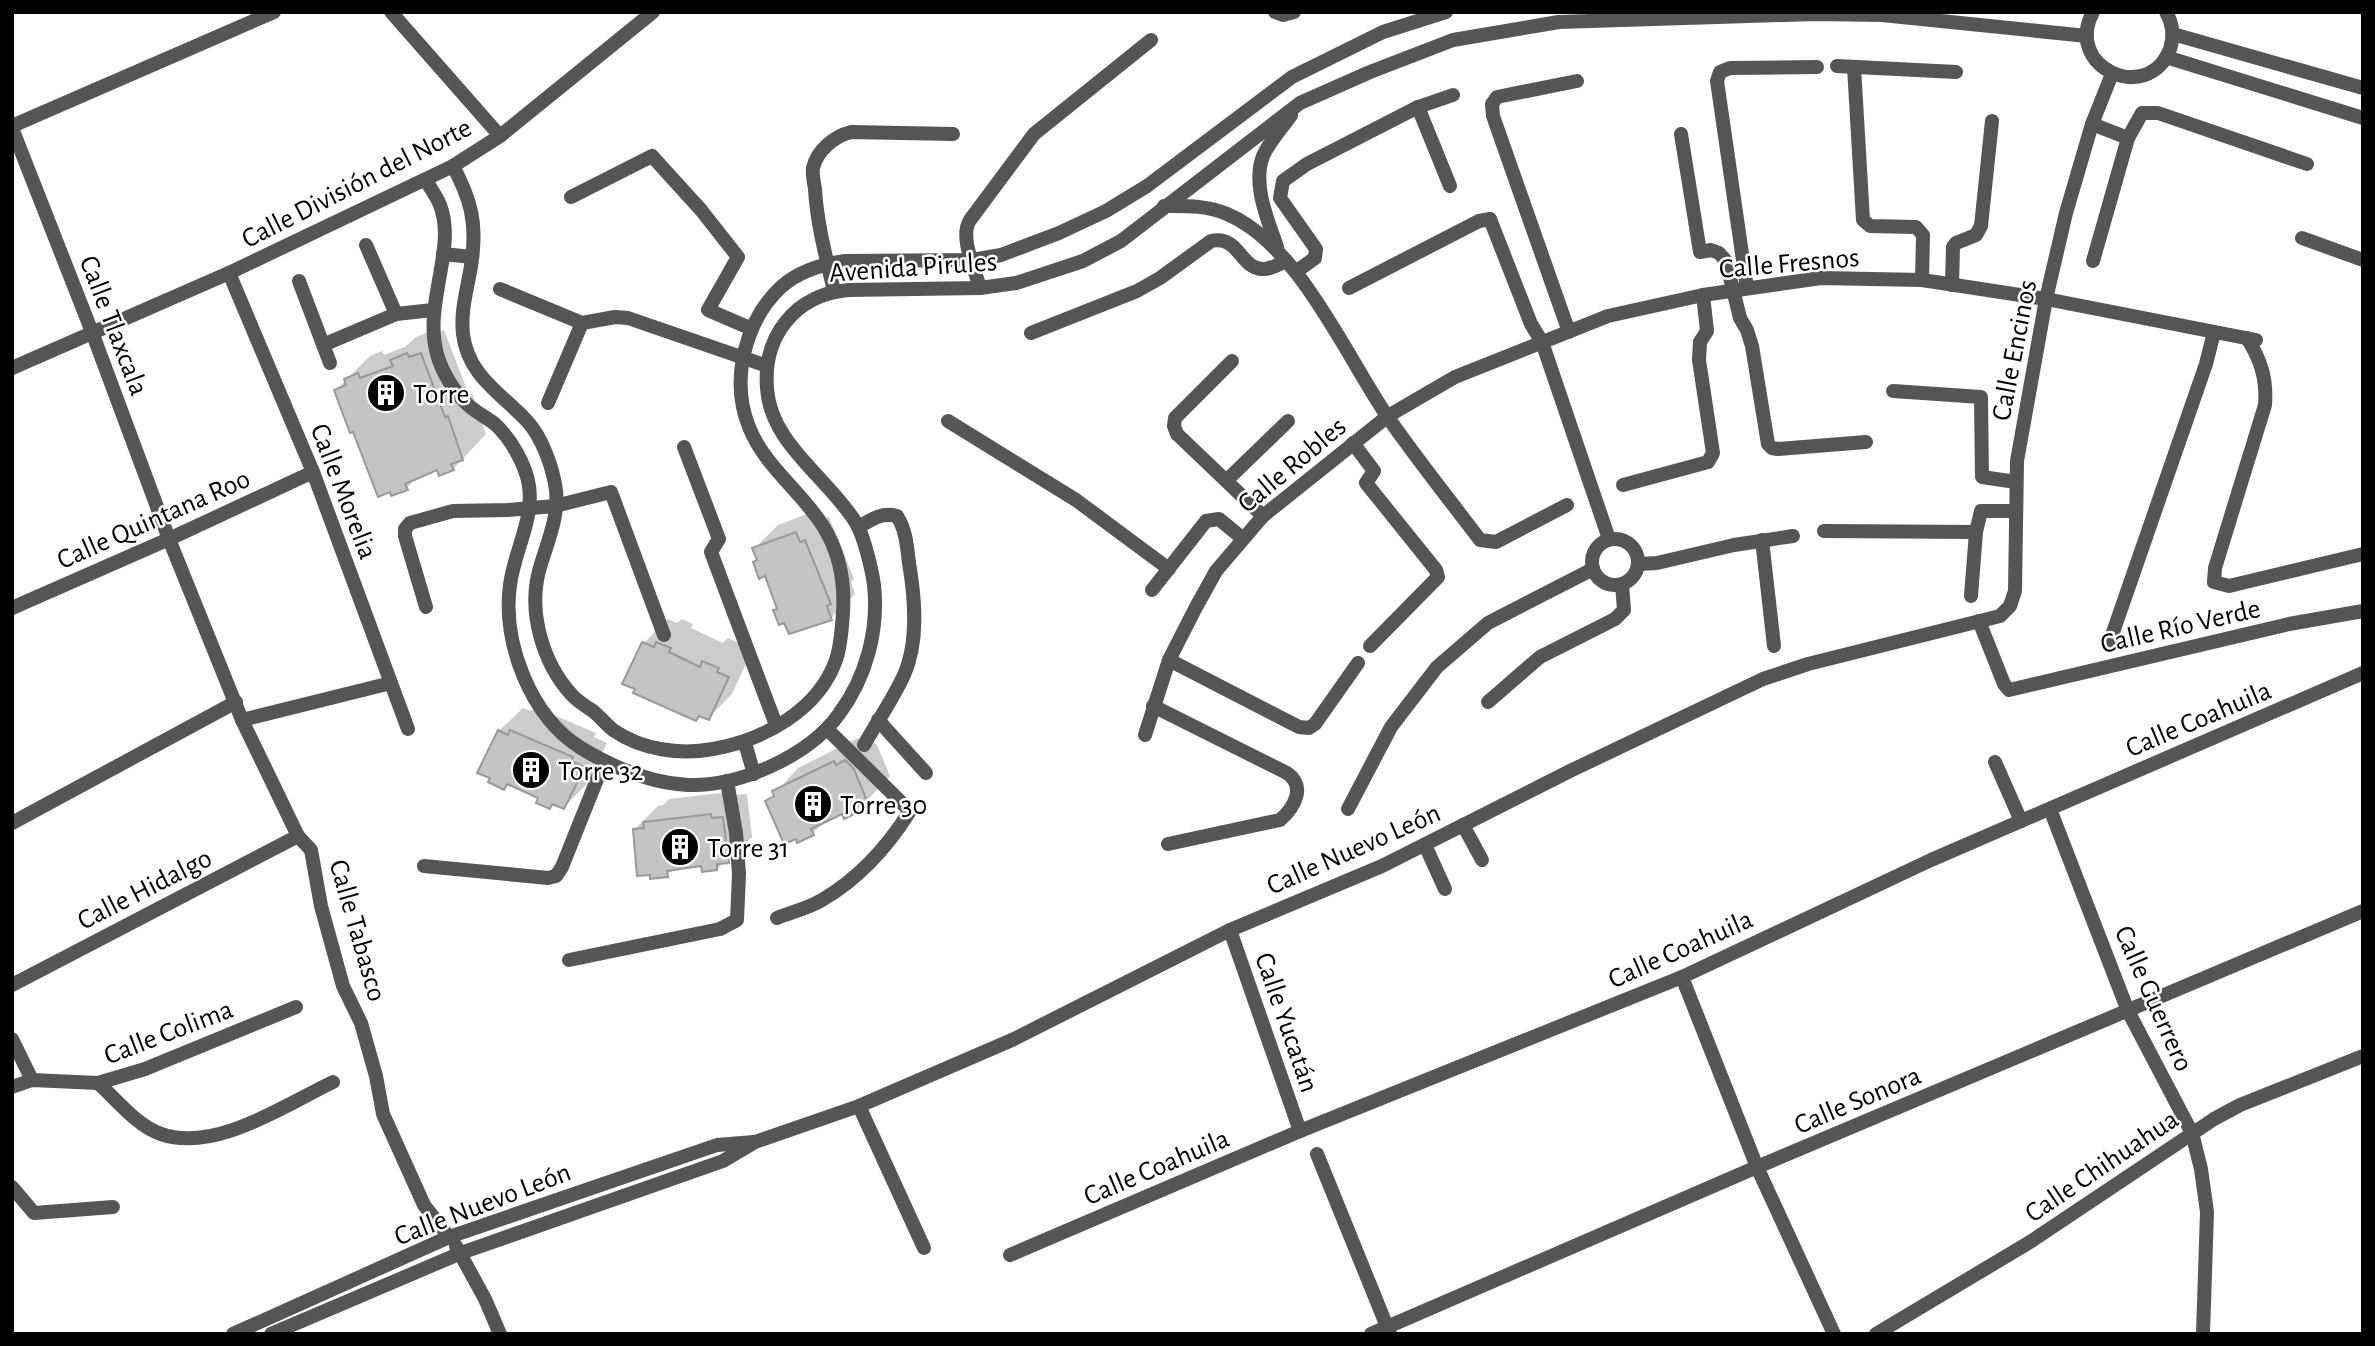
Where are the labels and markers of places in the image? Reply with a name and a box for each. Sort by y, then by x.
building icon: Torre [365,372,407,414]
place label: Torre [413,381,469,409]
building icon: Torre 32 [510,749,552,791]
place label: Torre 32 [558,758,643,786]
building icon: Torre 30 [792,783,834,825]
place label: Torre 30 [840,792,927,820]
building icon: Torre 31 [659,826,701,868]
place label: Torre 31 [707,835,789,863]

